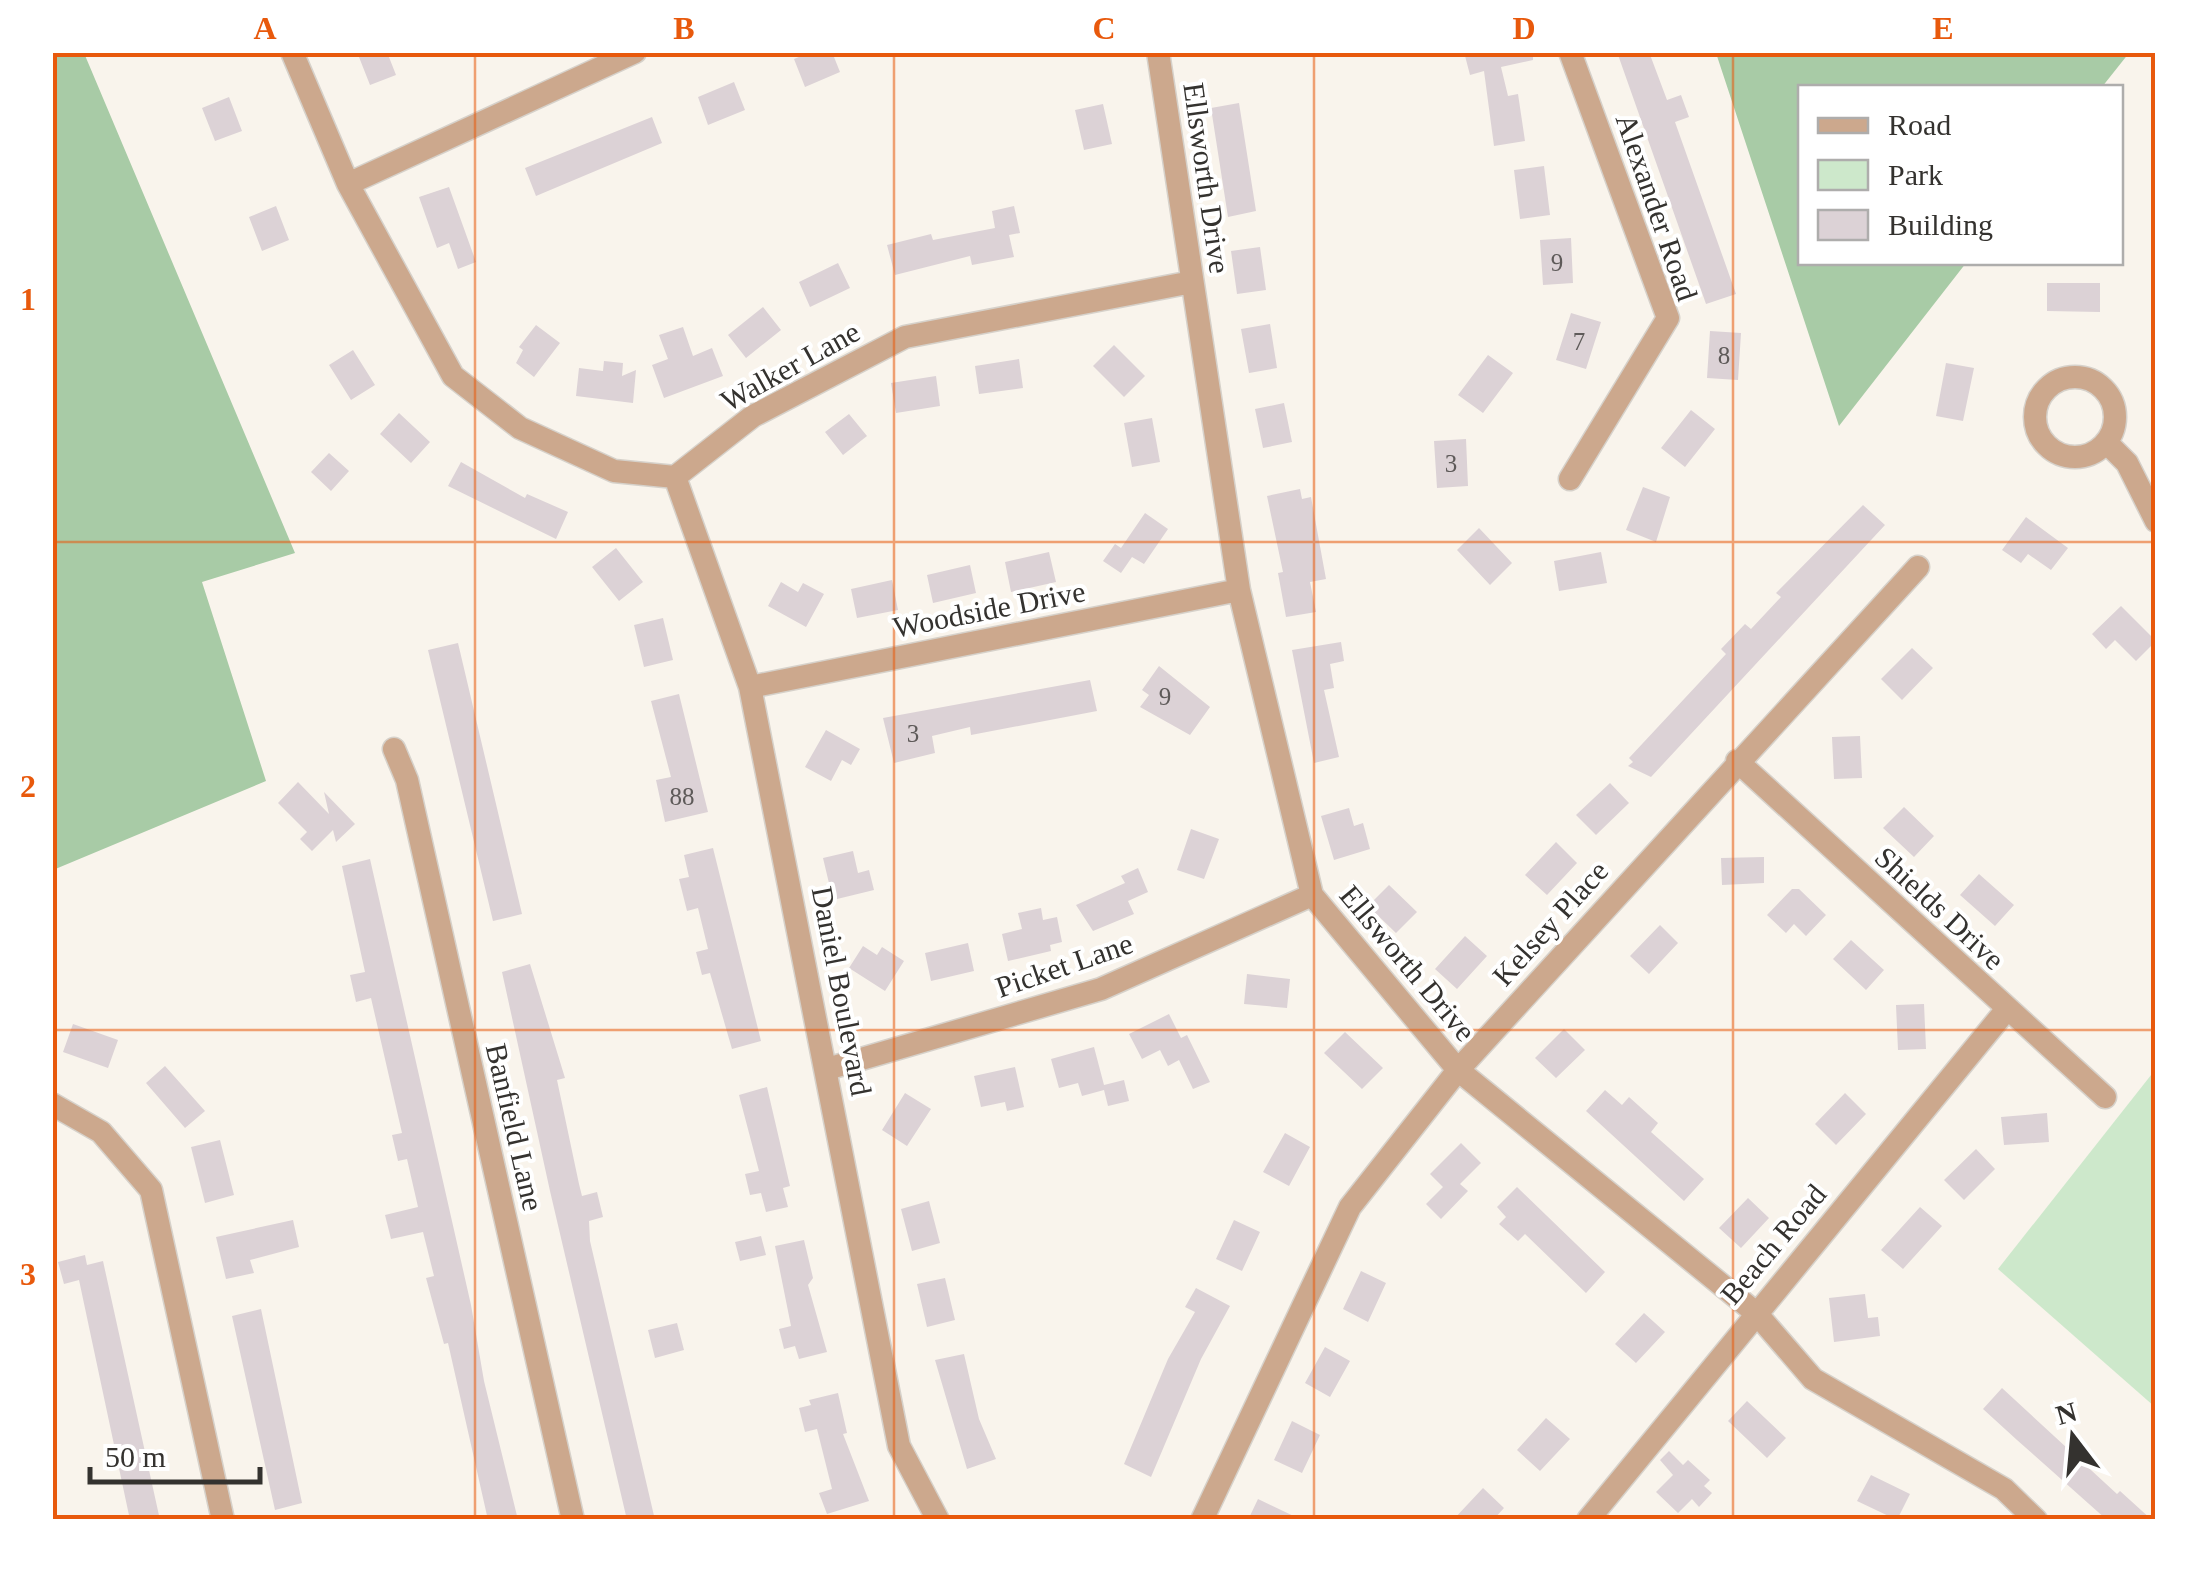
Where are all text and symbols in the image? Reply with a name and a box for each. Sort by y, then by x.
text: A [253,10,277,46]
text: B [673,10,695,46]
text: C [1092,10,1116,46]
text: D [1512,10,1536,46]
text: E [1932,10,1954,46]
street label: Ellsworth Drive [1177,80,1237,276]
legend [1798,85,2123,265]
text: Road [1888,108,1951,141]
street label: Alexander Road [1610,109,1704,305]
text: Park [1888,158,1943,191]
text: Building [1888,208,1993,241]
house number: 9 [1551,249,1563,276]
text: 1 [20,281,36,317]
street label: Walker Lane [715,314,865,418]
house number: 7 [1573,328,1585,355]
house number: 8 [1718,342,1730,369]
house number: 3 [1445,450,1457,477]
street label: Woodside Drive [890,574,1088,644]
house number: 9 [1159,683,1171,710]
house number: 3 [907,720,919,747]
text: 2 [20,768,36,804]
house number: 88 [670,783,695,810]
street label: Shields Drive [1869,840,2011,976]
street label: Kelsey Place [1486,854,1614,992]
street label: Ellsworth Drive [1334,879,1482,1047]
street label: Daniel Boulevard [806,884,878,1098]
street label: Picket Lane [991,926,1137,1004]
street label: Banfield Lane [480,1040,550,1214]
street label: Beach Road [1714,1178,1832,1310]
text: 3 [20,1256,36,1292]
north arrow [2023,1387,2123,1487]
text: N [2052,1396,2080,1431]
scale bar [90,1422,260,1484]
text: 50 m [105,1440,166,1473]

